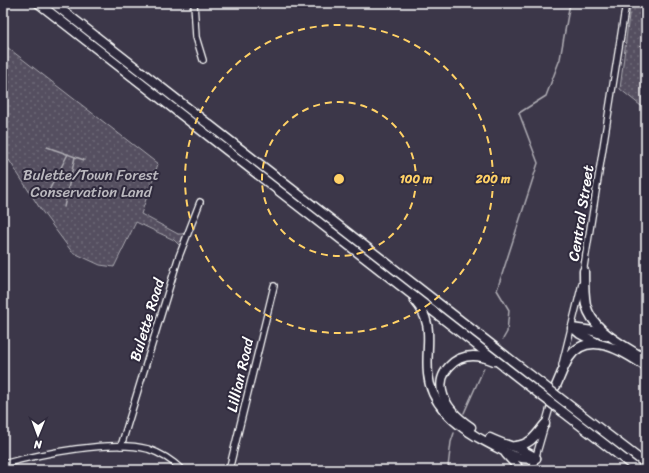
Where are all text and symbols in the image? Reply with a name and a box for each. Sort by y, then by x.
park label: Bulette/Town Forest Conservation Land [23,162,160,205]
street label: Central Street [561,163,602,263]
text: 100 m [400,168,433,190]
text: 200 m [475,168,511,190]
centre of rings [332,172,346,186]
street label: Bulette Road [122,274,172,365]
street label: Lillian Road [219,334,261,415]
north arrow [18,415,58,455]
text: N [33,435,43,454]

